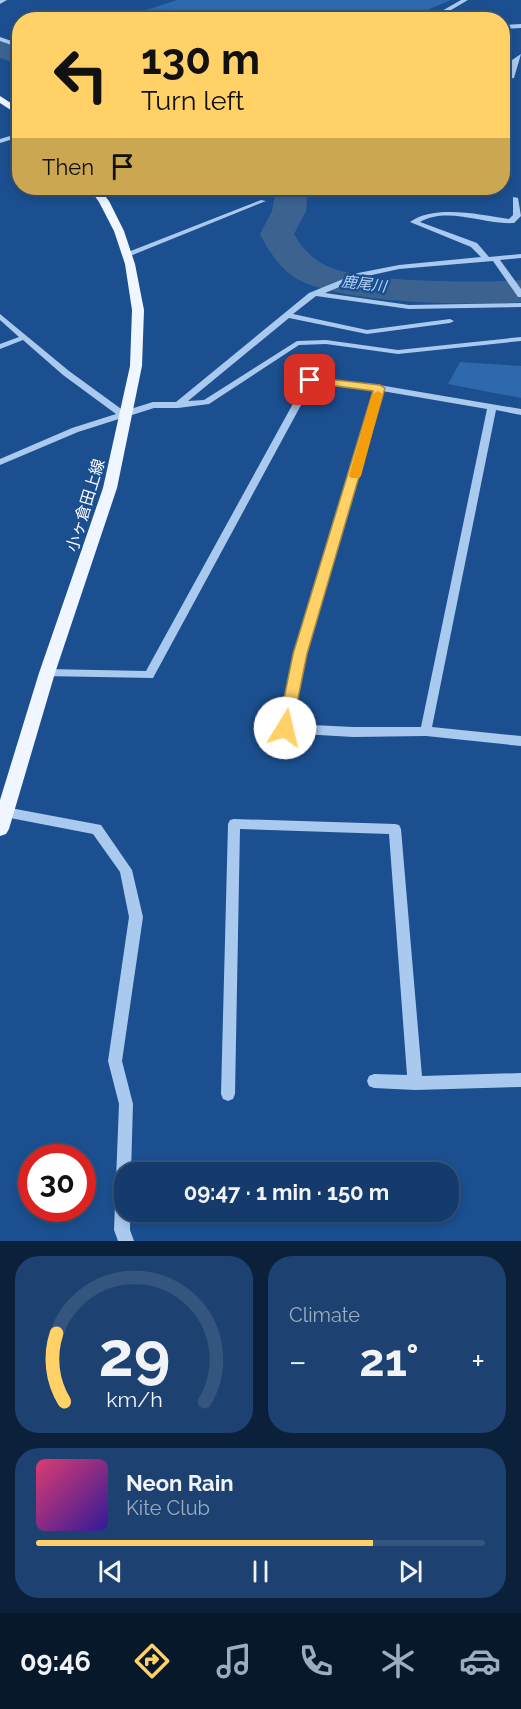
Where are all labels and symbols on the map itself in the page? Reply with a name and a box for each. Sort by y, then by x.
water label: 鹿尾川 [341,272,389,296]
pin [284,354,335,405]
street label: 小ヶ倉田上線 [62,456,109,554]
position arrow [253,696,317,760]
speed limit sign: 30 [18,1144,96,1222]

